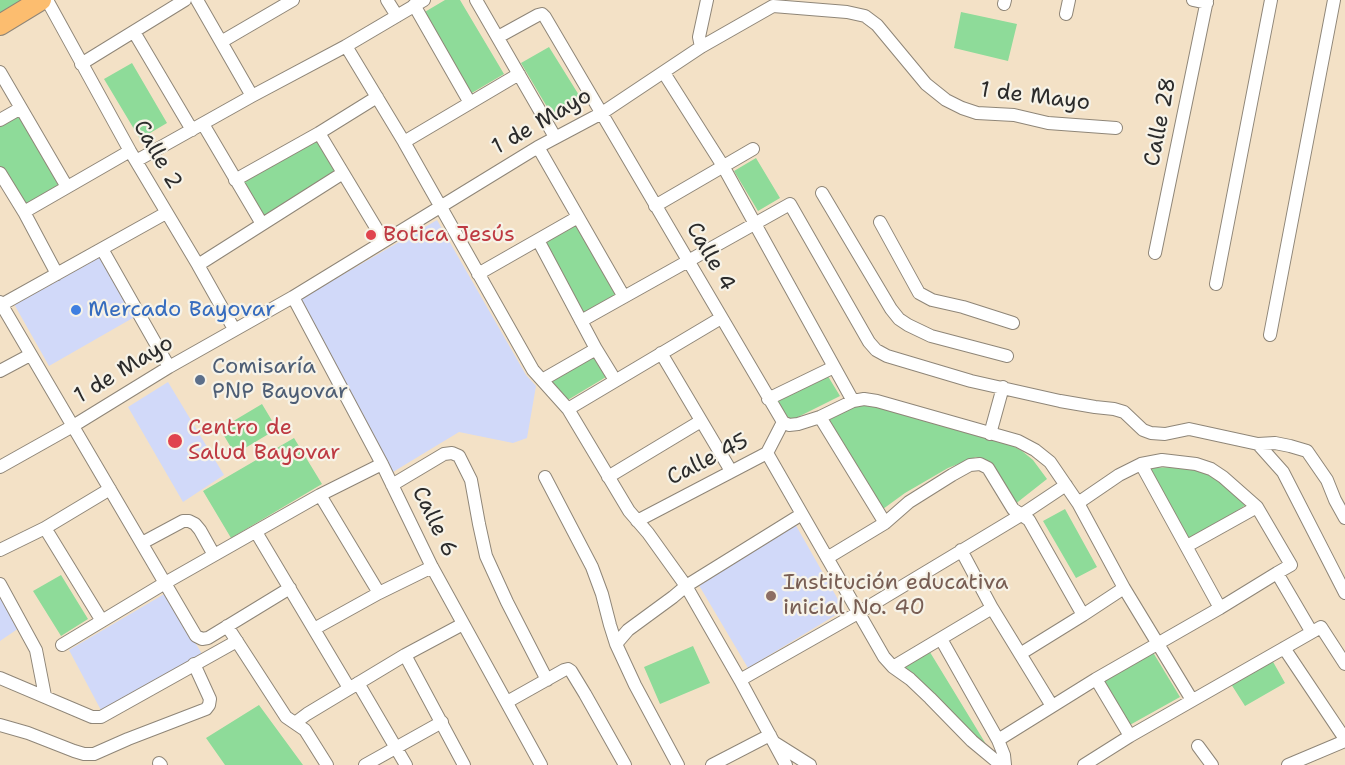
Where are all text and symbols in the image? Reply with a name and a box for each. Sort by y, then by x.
street label: Calle 28 [1139,75,1183,169]
street label: 1 de Mayo [979,77,1091,117]
street label: 1 de Mayo [488,83,596,161]
street label: Calle 2 [127,116,187,194]
street label: Calle 4 [680,218,740,296]
place label: Botica Jesús [383,222,515,248]
marker: Botica Jesús [364,228,378,242]
place label: Mercado Bayovar [88,297,276,323]
marker: Mercado Bayovar [69,303,83,317]
street label: 1 de Mayo [70,330,178,410]
place label: Comisaría PNP Bayovar [212,354,348,406]
marker: Comisaría PNP Bayovar [193,373,207,387]
place label: Centro de Salud Bayovar [188,415,341,466]
street label: Calle 45 [663,428,753,492]
marker: Centro de Salud Bayovar [166,432,184,450]
street label: Calle 6 [406,482,462,562]
place label: Institución educativa inicial No. 40 [783,570,1009,622]
marker: Institución educativa inicial No. 40 [764,589,778,603]

